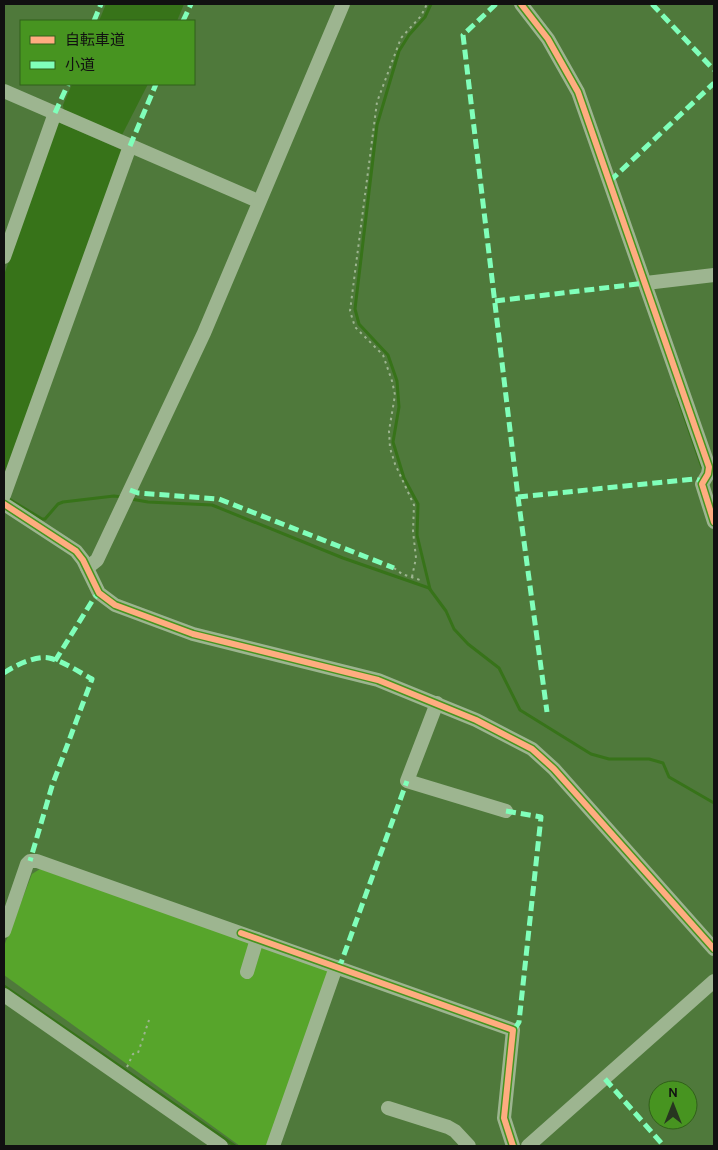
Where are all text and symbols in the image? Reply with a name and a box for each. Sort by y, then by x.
legend [20,20,195,85]
text: 自転車道 [65,31,125,49]
text: 小道 [65,56,95,74]
north arrow [648,1080,698,1130]
text: N [668,1084,678,1101]

